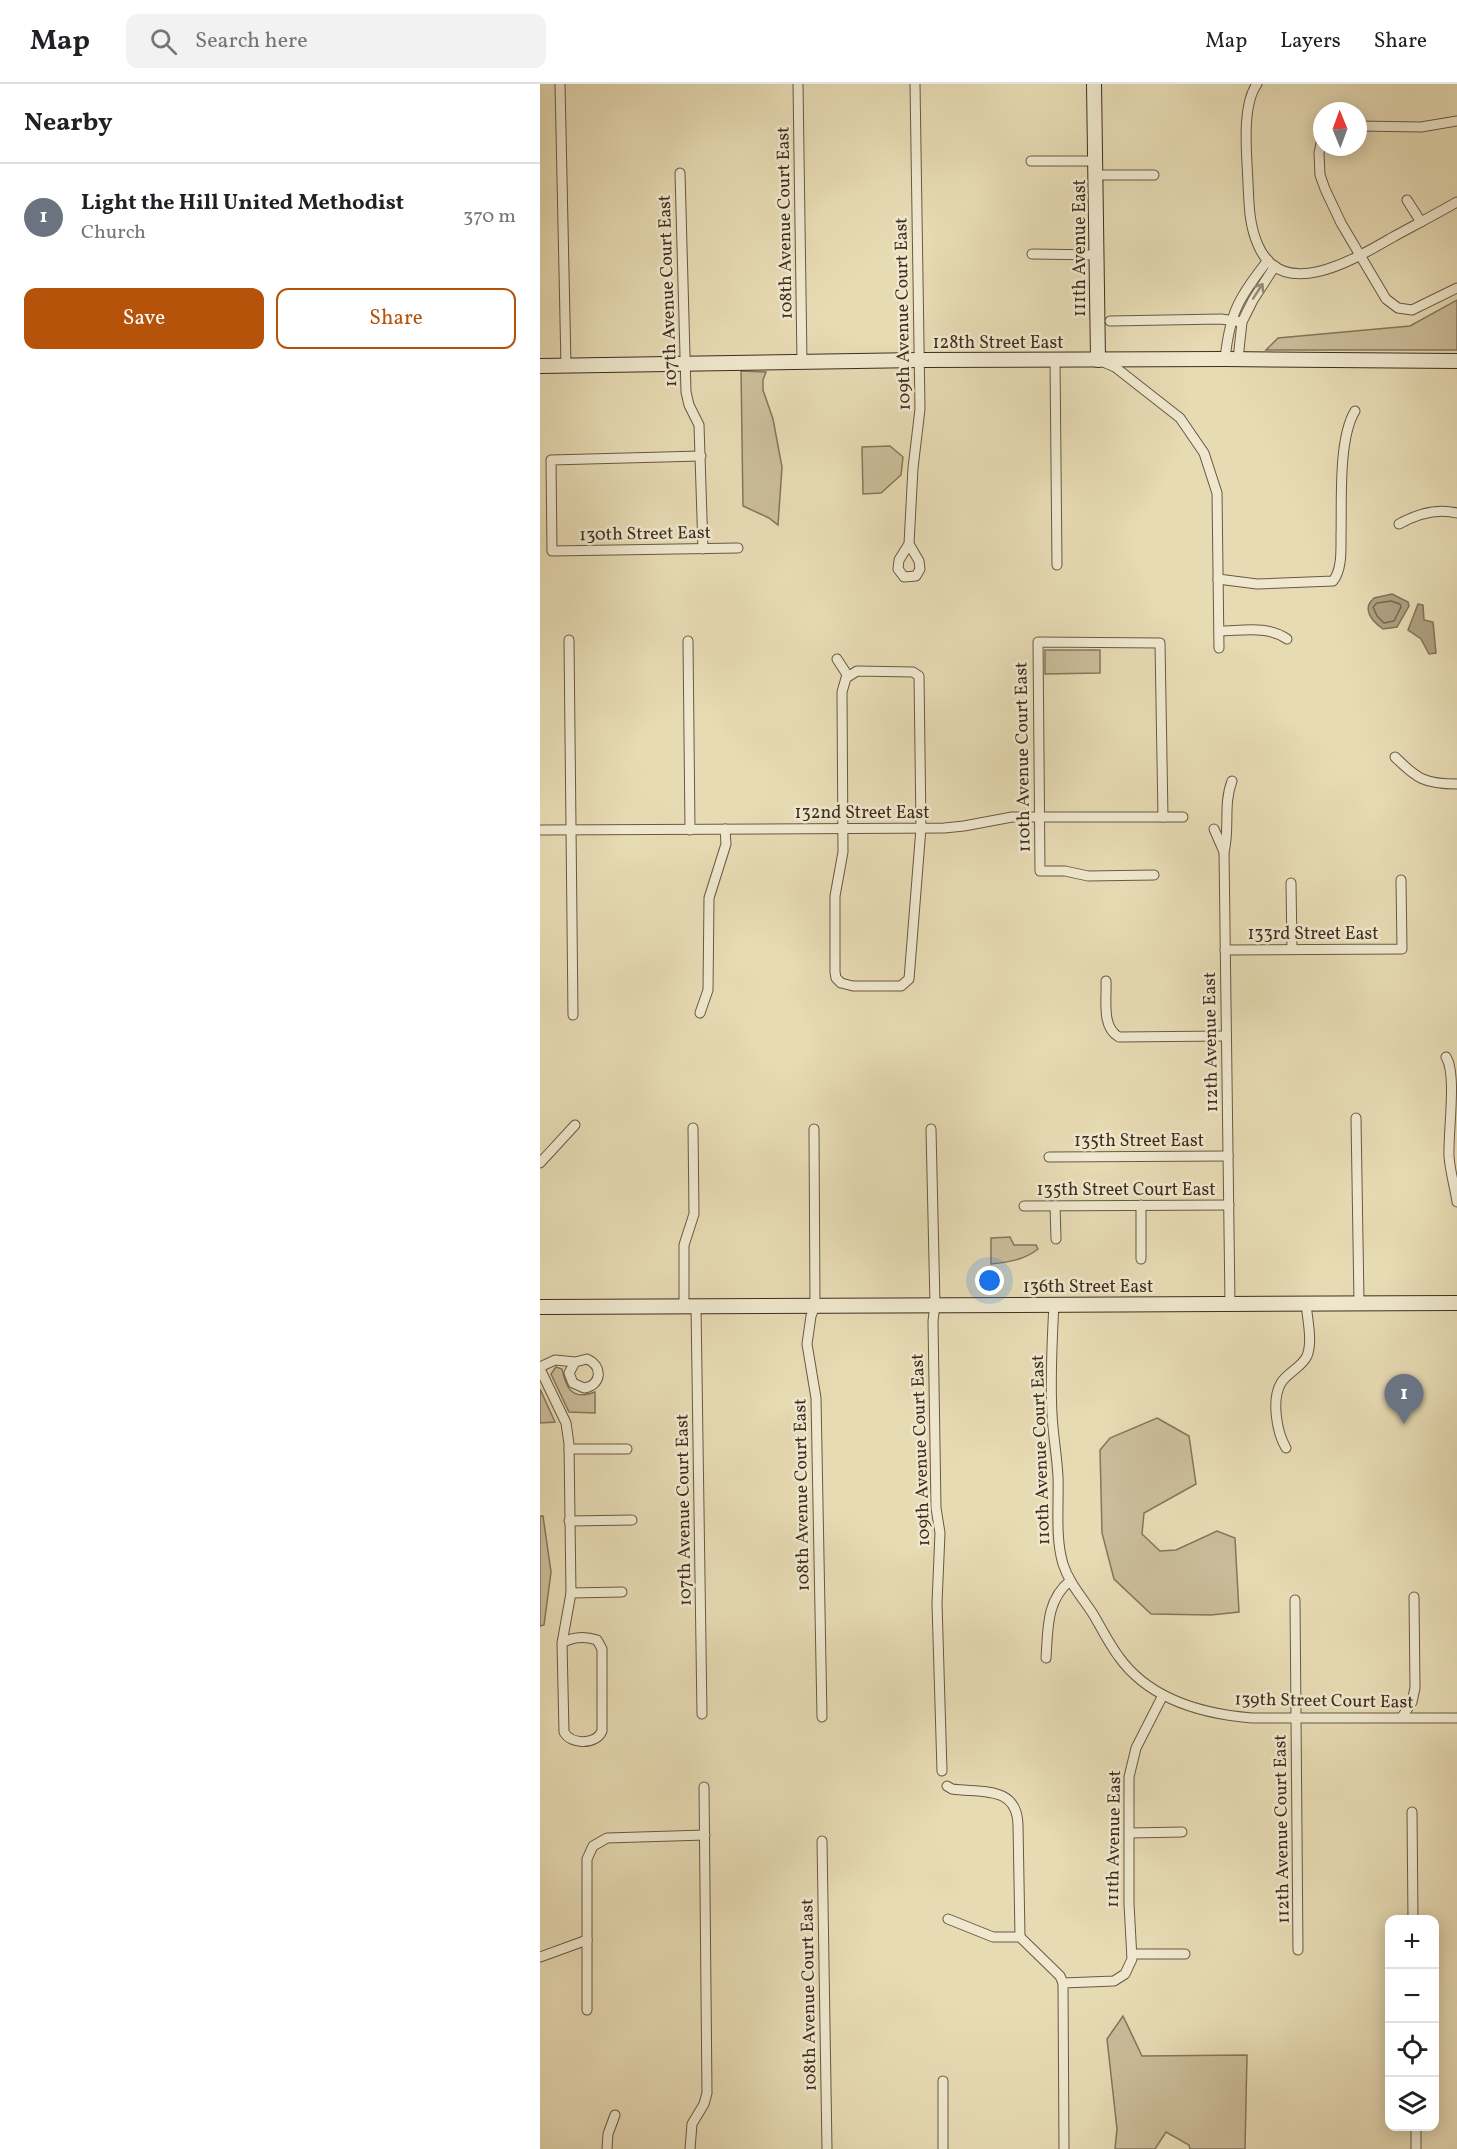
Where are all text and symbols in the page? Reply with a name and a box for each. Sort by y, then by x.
search box [126,14,546,68]
text: Map [30,22,90,61]
icon: search [147,25,180,58]
text: Search here [195,26,308,57]
text: Map [1205,27,1247,56]
text: Layers [1280,27,1341,56]
text: Share [1374,27,1427,56]
north arrow [1313,102,1367,156]
text: Nearby [24,105,113,141]
street label: 108th Avenue Court East [771,126,800,320]
street label: 111th Avenue East [1068,179,1093,317]
text: Light the Hill United Methodist [81,188,404,219]
street label: 107th Avenue Court East [653,194,684,388]
text: 1 [39,203,48,231]
text: 370 m [463,203,516,231]
street label: 109th Avenue Court East [889,217,918,411]
text: Church [81,219,146,247]
one-way arrow [1253,283,1265,300]
button: Save [24,288,264,349]
button: Share [276,288,516,349]
street label: 128th Street East [932,331,1064,356]
street label: 130th Street East [579,521,711,548]
street label: 110th Avenue Court East [1009,661,1038,853]
street label: 132nd Street East [795,801,929,826]
street label: 133rd Street East [1247,922,1379,947]
street label: 112th Avenue East [1198,971,1225,1112]
street label: 135th Street East [1074,1129,1204,1154]
street label: 135th Street Court East [1036,1178,1216,1203]
your location [975,1266,1004,1295]
street label: 136th Street East [1023,1275,1153,1300]
street label: 109th Avenue Court East [906,1353,937,1547]
street label: 110th Avenue Court East [1026,1354,1057,1546]
pin: 1 [1384,1374,1424,1424]
street label: 108th Avenue Court East [788,1398,817,1592]
street label: 107th Avenue Court East [670,1414,699,1606]
street label: 139th Street Court East [1234,1687,1414,1716]
street label: 112th Avenue Court East [1268,1734,1297,1924]
street label: 111th Avenue East [1101,1770,1128,1908]
street label: 108th Avenue Court East [795,1898,824,2092]
map controls [1385,1915,1439,2131]
button: + [1385,1915,1439,1969]
button: − [1385,1969,1439,2023]
button: locate [1385,2023,1439,2077]
button: layers [1385,2077,1439,2131]

